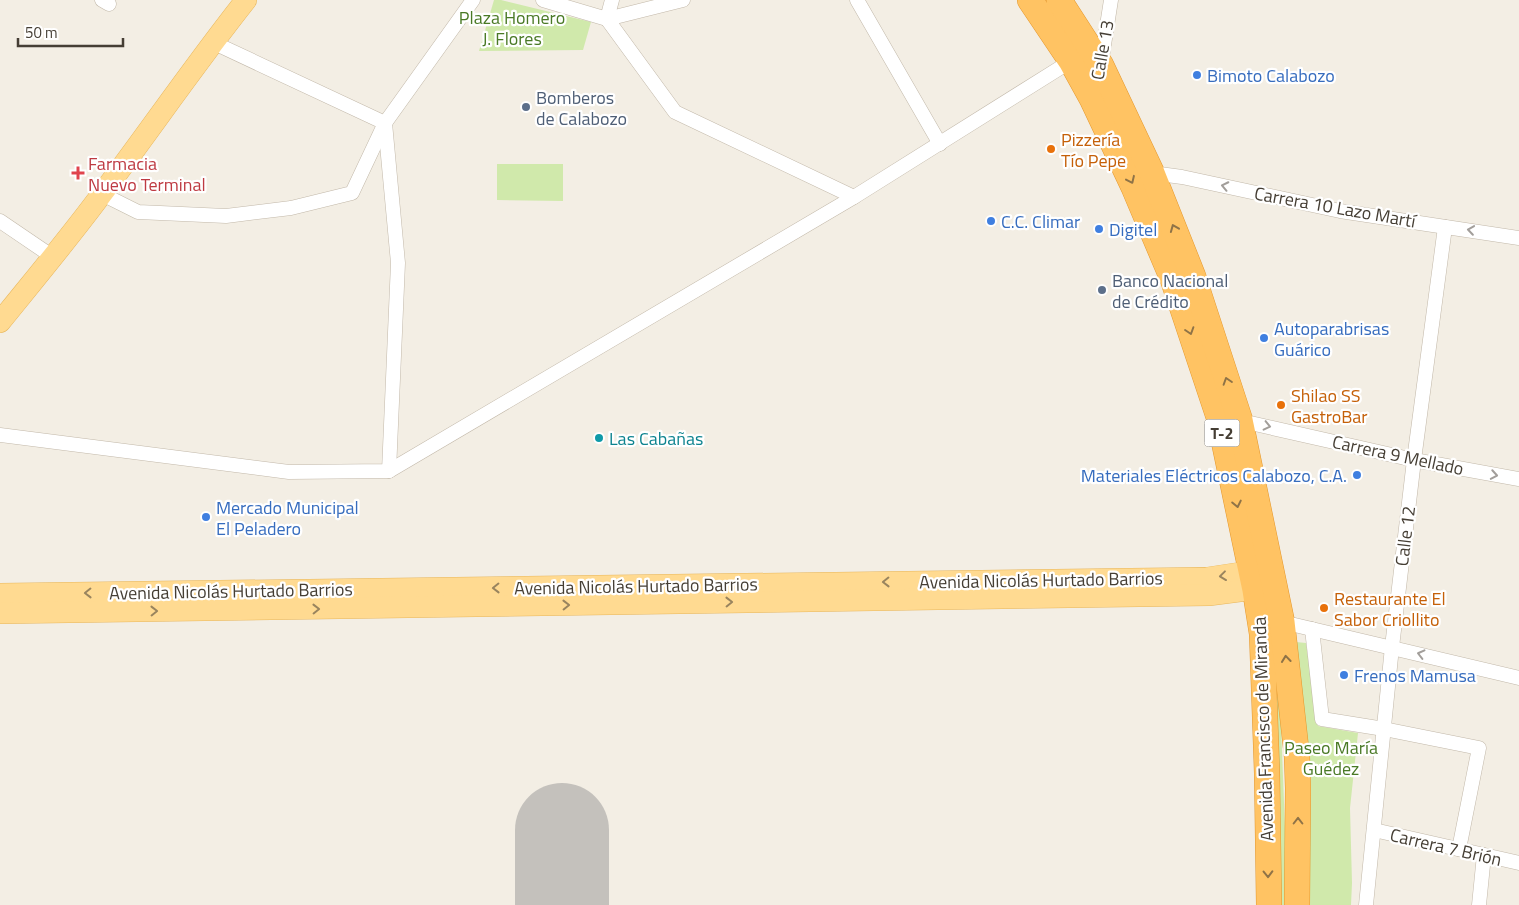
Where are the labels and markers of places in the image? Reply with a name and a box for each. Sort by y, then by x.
place label: Bimoto Calabozo [1207,62,1335,89]
marker: Bimoto Calabozo [1191,69,1203,81]
place label: Bomberos de Calabozo [536,84,627,132]
marker: Bomberos de Calabozo [520,101,532,113]
place label: Pizzería Tío Pepe [1061,126,1126,174]
marker: Pizzería Tío Pepe [1045,143,1057,155]
place label: Farmacia Nuevo Terminal [88,150,206,198]
marker: Farmacia Nuevo Terminal [72,167,84,179]
place label: C.C. Climar [1001,208,1080,235]
marker: C.C. Climar [985,215,997,227]
place label: Digitel [1109,216,1157,243]
marker: Digitel [1093,223,1105,235]
place label: Banco Nacional de Crédito [1112,267,1228,315]
marker: Banco Nacional de Crédito [1096,284,1108,296]
place label: Autoparabrisas Guárico [1274,315,1389,363]
marker: Autoparabrisas Guárico [1258,332,1270,344]
place label: Shilao SS GastroBar [1291,382,1368,430]
marker: Shilao SS GastroBar [1275,399,1287,411]
place label: Las Cabañas [609,425,703,452]
marker: Las Cabañas [593,432,605,444]
place label: Materiales Eléctricos Calabozo, C.A. [1081,462,1347,489]
marker: Materiales Eléctricos Calabozo, C.A. [1351,469,1363,481]
place label: Mercado Municipal El Peladero [216,494,359,542]
marker: Mercado Municipal El Peladero [200,511,212,523]
place label: Restaurante El Sabor Criollito [1334,585,1446,633]
marker: Restaurante El Sabor Criollito [1318,602,1330,614]
place label: Frenos Mamusa [1354,662,1476,689]
marker: Frenos Mamusa [1338,669,1350,681]

